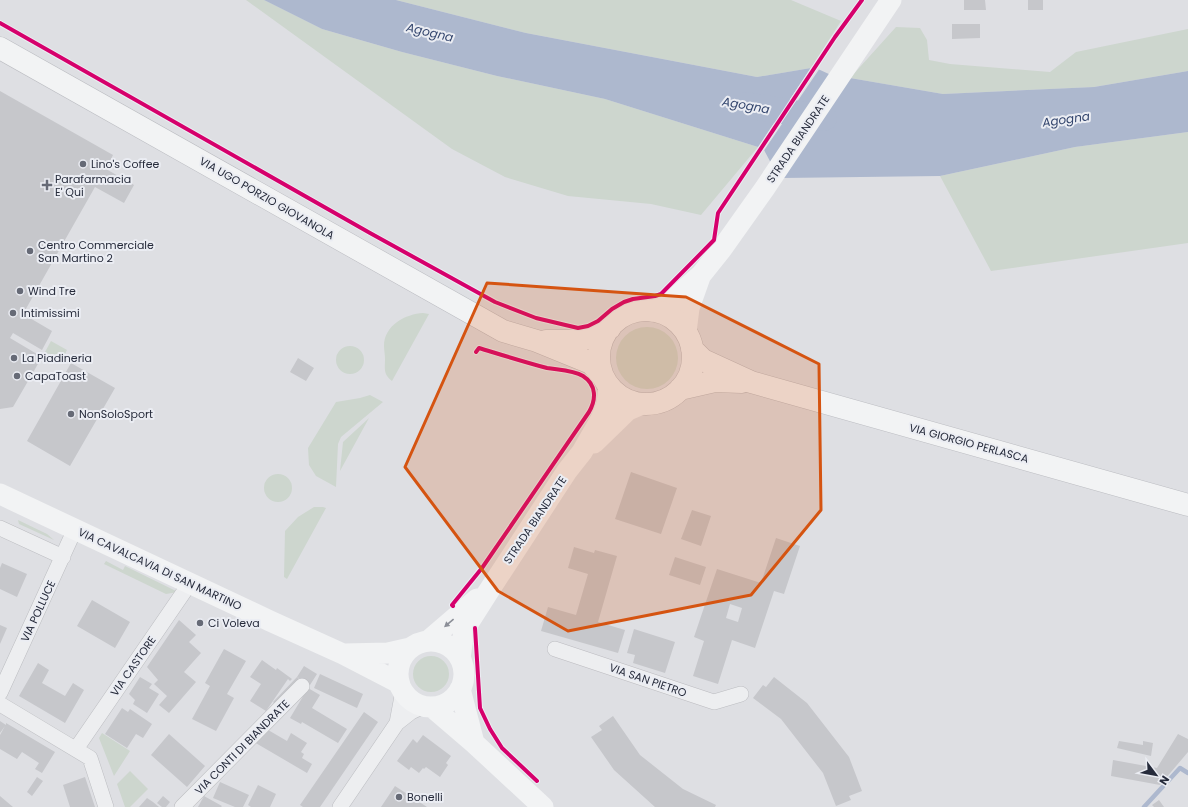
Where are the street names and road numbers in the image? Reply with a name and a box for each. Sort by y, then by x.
street label: STRADA BIANDRATE [763,92,833,186]
street label: VIA UGO PORZIO GIOVANOLA [197,153,338,244]
street label: VIA GIORGIO PERLASCA [907,419,1031,467]
street label: STRADA BIANDRATE [500,473,570,567]
street label: VIA CAVALCAVIA DI SAN MARTINO [76,524,245,614]
street label: VIA POLLUCE [17,577,59,645]
street label: VIA CASTORE [106,633,160,699]
street label: VIA SAN PIETRO [607,659,689,701]
street label: VIA CONTI DI BIANDRATE [191,696,293,798]

